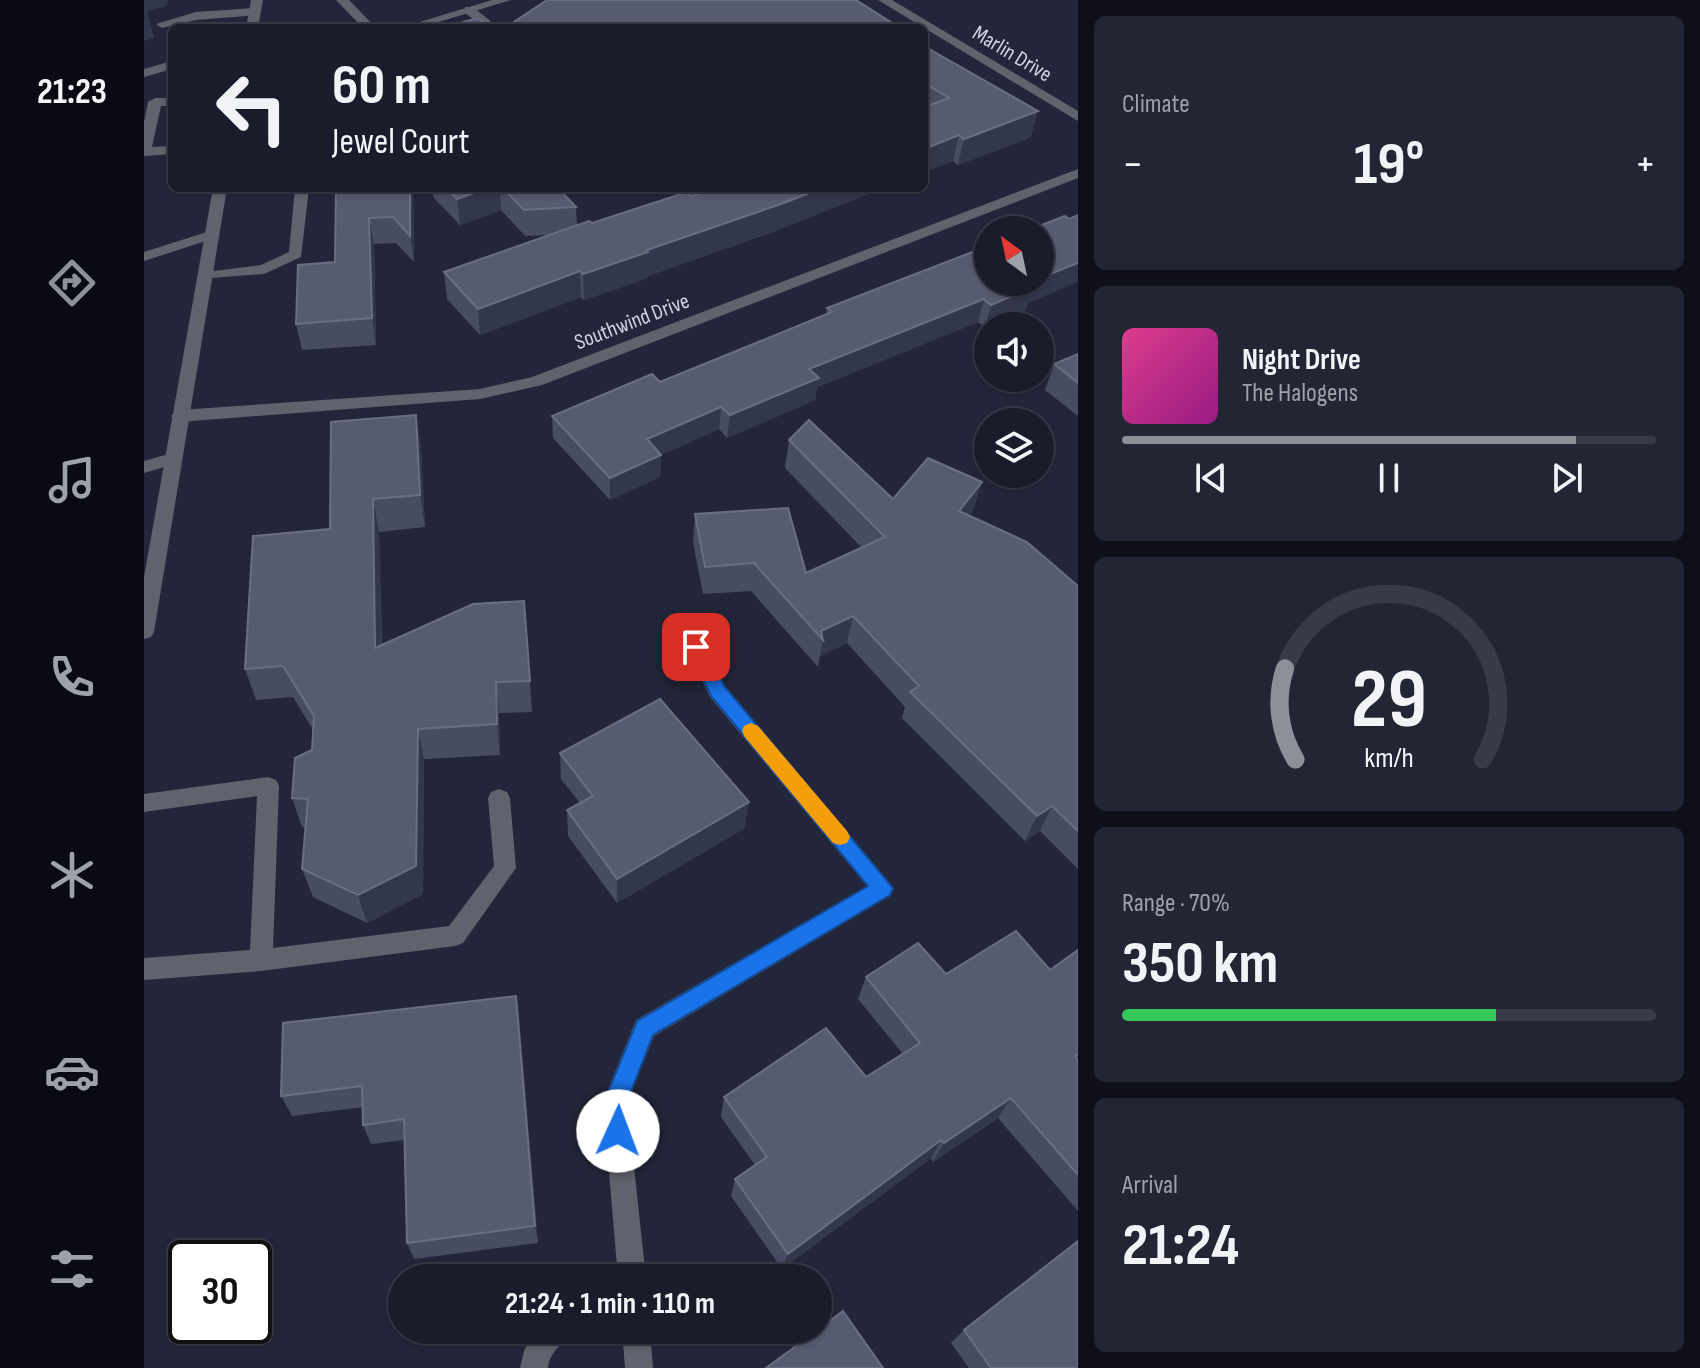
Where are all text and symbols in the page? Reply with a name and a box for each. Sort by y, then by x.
street label: Marlin Drive [967,20,1057,88]
text: 60 m [332,53,431,120]
icon: left [200,56,304,160]
text: 21:23 [37,71,107,114]
text: Climate [1122,89,1190,120]
text: Jewel Court [332,121,470,164]
text: 19° [1354,129,1424,201]
text: − [1122,138,1144,191]
text: + [1634,138,1656,191]
north arrow [974,216,1054,296]
map controls [974,216,1054,488]
icon: directions [44,255,100,311]
street label: Southwind Drive [571,288,693,356]
button: sound [974,312,1054,392]
text: Night Drive [1242,342,1361,378]
text: The Halogens [1242,378,1358,409]
button: layers [974,408,1054,488]
icon: music [44,452,100,508]
icon: previous [1189,456,1233,500]
icon: pause [1367,456,1411,500]
icon: next [1545,456,1589,500]
pin [662,613,730,681]
icon: arrive [674,625,718,669]
icon: phone [44,649,100,705]
text: 29 [1351,651,1427,751]
text: km/h [1364,741,1414,776]
icon: climate [44,847,100,903]
text: Range · 70% [1122,888,1230,919]
text: 350 km [1122,928,1278,1000]
icon: car [44,1044,100,1100]
position arrow [576,1089,660,1173]
text: Arrival [1122,1170,1178,1201]
text: 21:24 [1122,1210,1239,1282]
speed limit sign: 30 [168,1240,272,1344]
icon: filters [44,1241,100,1297]
text: 21:24 · 1 min · 110 m [505,1286,715,1322]

